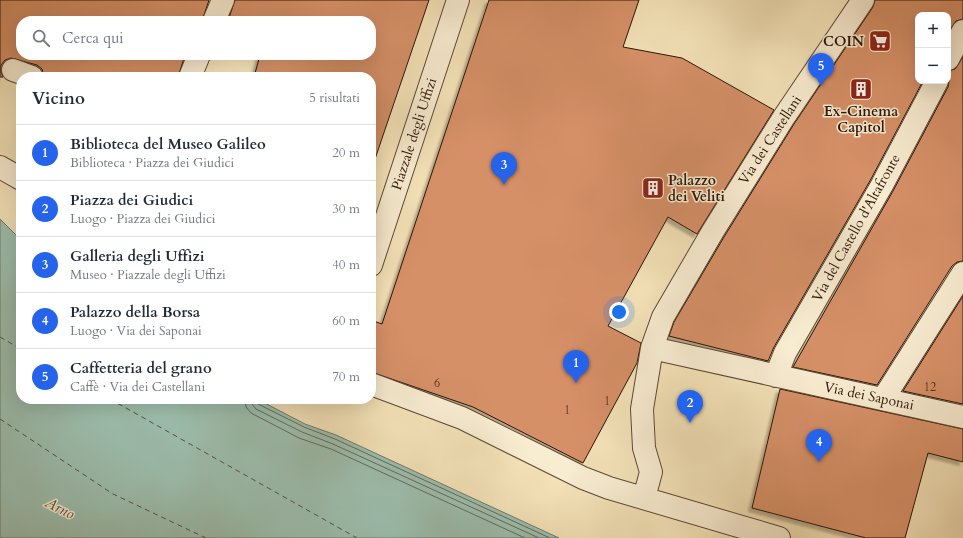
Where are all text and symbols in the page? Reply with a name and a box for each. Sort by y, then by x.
map controls [915,12,951,84]
button: + [915,12,951,48]
search box [16,16,376,60]
icon: search [30,27,52,49]
text: Cerca qui [62,28,124,48]
supermarket icon: COIN [867,28,893,54]
place label: COIN [823,32,864,51]
button: − [915,48,951,84]
pin: 5 [808,53,834,86]
street label: Piazzale degli Uffizi [387,75,441,193]
building icon: Ex-Cinema Capitol [848,76,874,102]
text: Vicino [32,87,85,110]
text: 5 risultati [309,89,360,107]
street label: Via dei Castellani [734,92,806,188]
place label: Ex-Cinema Capitol [824,102,898,137]
text: Biblioteca del Museo Galileo [70,134,266,154]
text: 1 [42,144,48,162]
text: 20 m [332,144,360,162]
street label: Via del Castello d'Altafronte [807,151,905,305]
pin: 3 [491,152,517,185]
text: Biblioteca · Piazza dei Giudici [70,154,234,172]
place label: Palazzo dei Veliti [668,171,726,206]
building icon: Palazzo dei Veliti [640,175,666,201]
text: Piazza dei Giudici [70,190,193,210]
text: 2 [42,200,48,218]
text: 30 m [332,200,360,218]
text: Luogo · Piazza dei Giudici [70,210,216,228]
text: Galleria degli Uffizi [70,246,205,266]
text: 3 [42,256,48,274]
text: 40 m [332,256,360,274]
text: Museo · Piazzale degli Uffizi [70,266,226,284]
text: Palazzo della Borsa [70,302,200,322]
your location [609,302,629,322]
text: 4 [42,312,48,330]
text: 60 m [332,312,360,330]
text: Luogo · Via dei Saponai [70,322,202,340]
pin: 1 [563,350,589,383]
text: Caffetteria del grano [70,358,212,378]
text: 5 [42,368,48,386]
text: 70 m [332,368,360,386]
house number: 6 [434,375,440,391]
street label: Via dei Saponai [822,377,916,415]
text: Caffè · Via dei Castellani [70,378,205,396]
house number: 12 [924,379,936,395]
pin: 2 [677,390,703,423]
house number: 1 [604,393,610,409]
house number: 1 [564,402,570,418]
pin: 4 [806,429,832,462]
water label: Arno [41,492,78,524]

